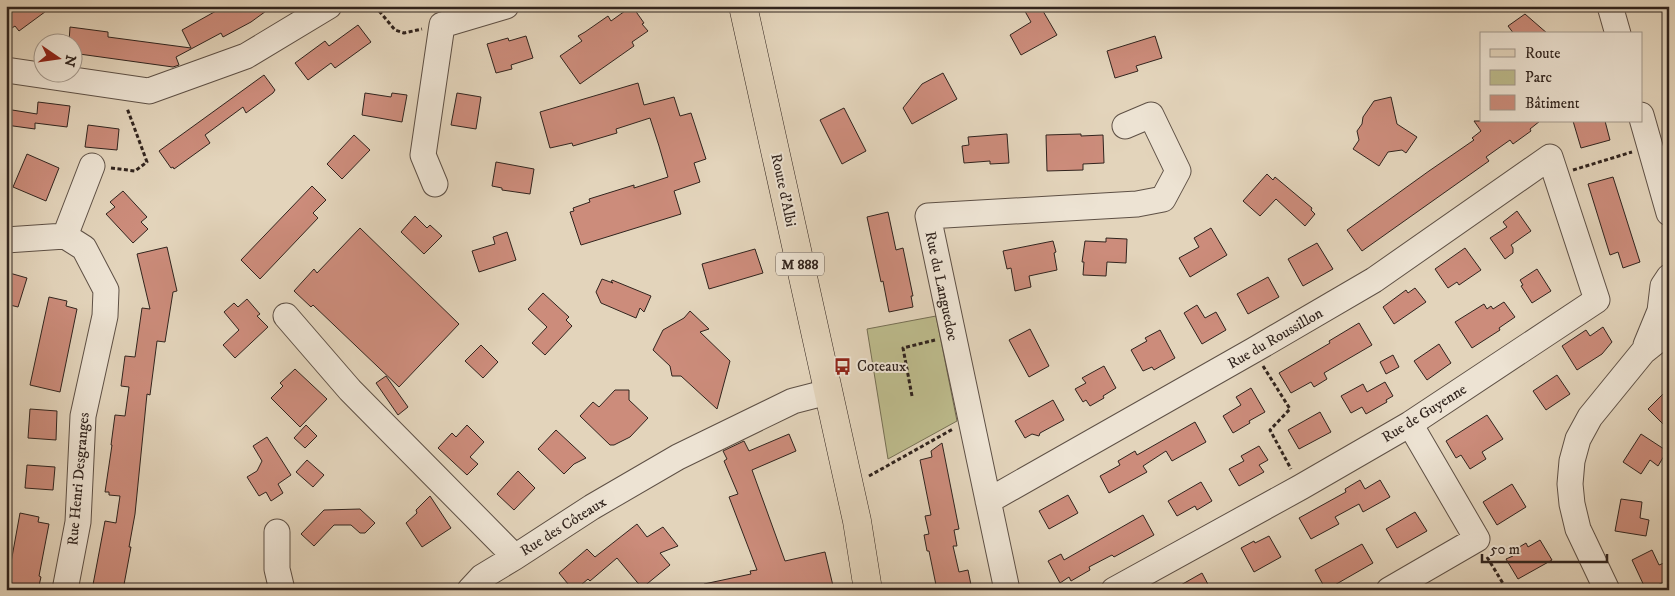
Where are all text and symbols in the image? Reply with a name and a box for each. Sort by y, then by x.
north arrow [32,32,82,82]
legend [1480,32,1642,122]
text: Route [1525,44,1560,63]
text: N [60,53,80,69]
text: Parc [1525,68,1553,87]
text: Bâtiment [1525,94,1580,113]
street label: Route d'Albi [766,152,801,229]
street label: Rue du Languedoc [921,230,963,343]
road number: M 888 [776,252,824,276]
street label: Rue du Roussillon [1224,303,1326,373]
bus stop icon: Coteaux [833,356,853,376]
place label: Coteaux [857,357,907,376]
street label: Rue de Guyenne [1378,380,1470,447]
street label: Rue Henri Desgranges [63,412,94,546]
street label: Rue des Côteaux [517,492,610,560]
scale bar [1482,531,1608,563]
text: 50 m [1490,540,1520,559]

